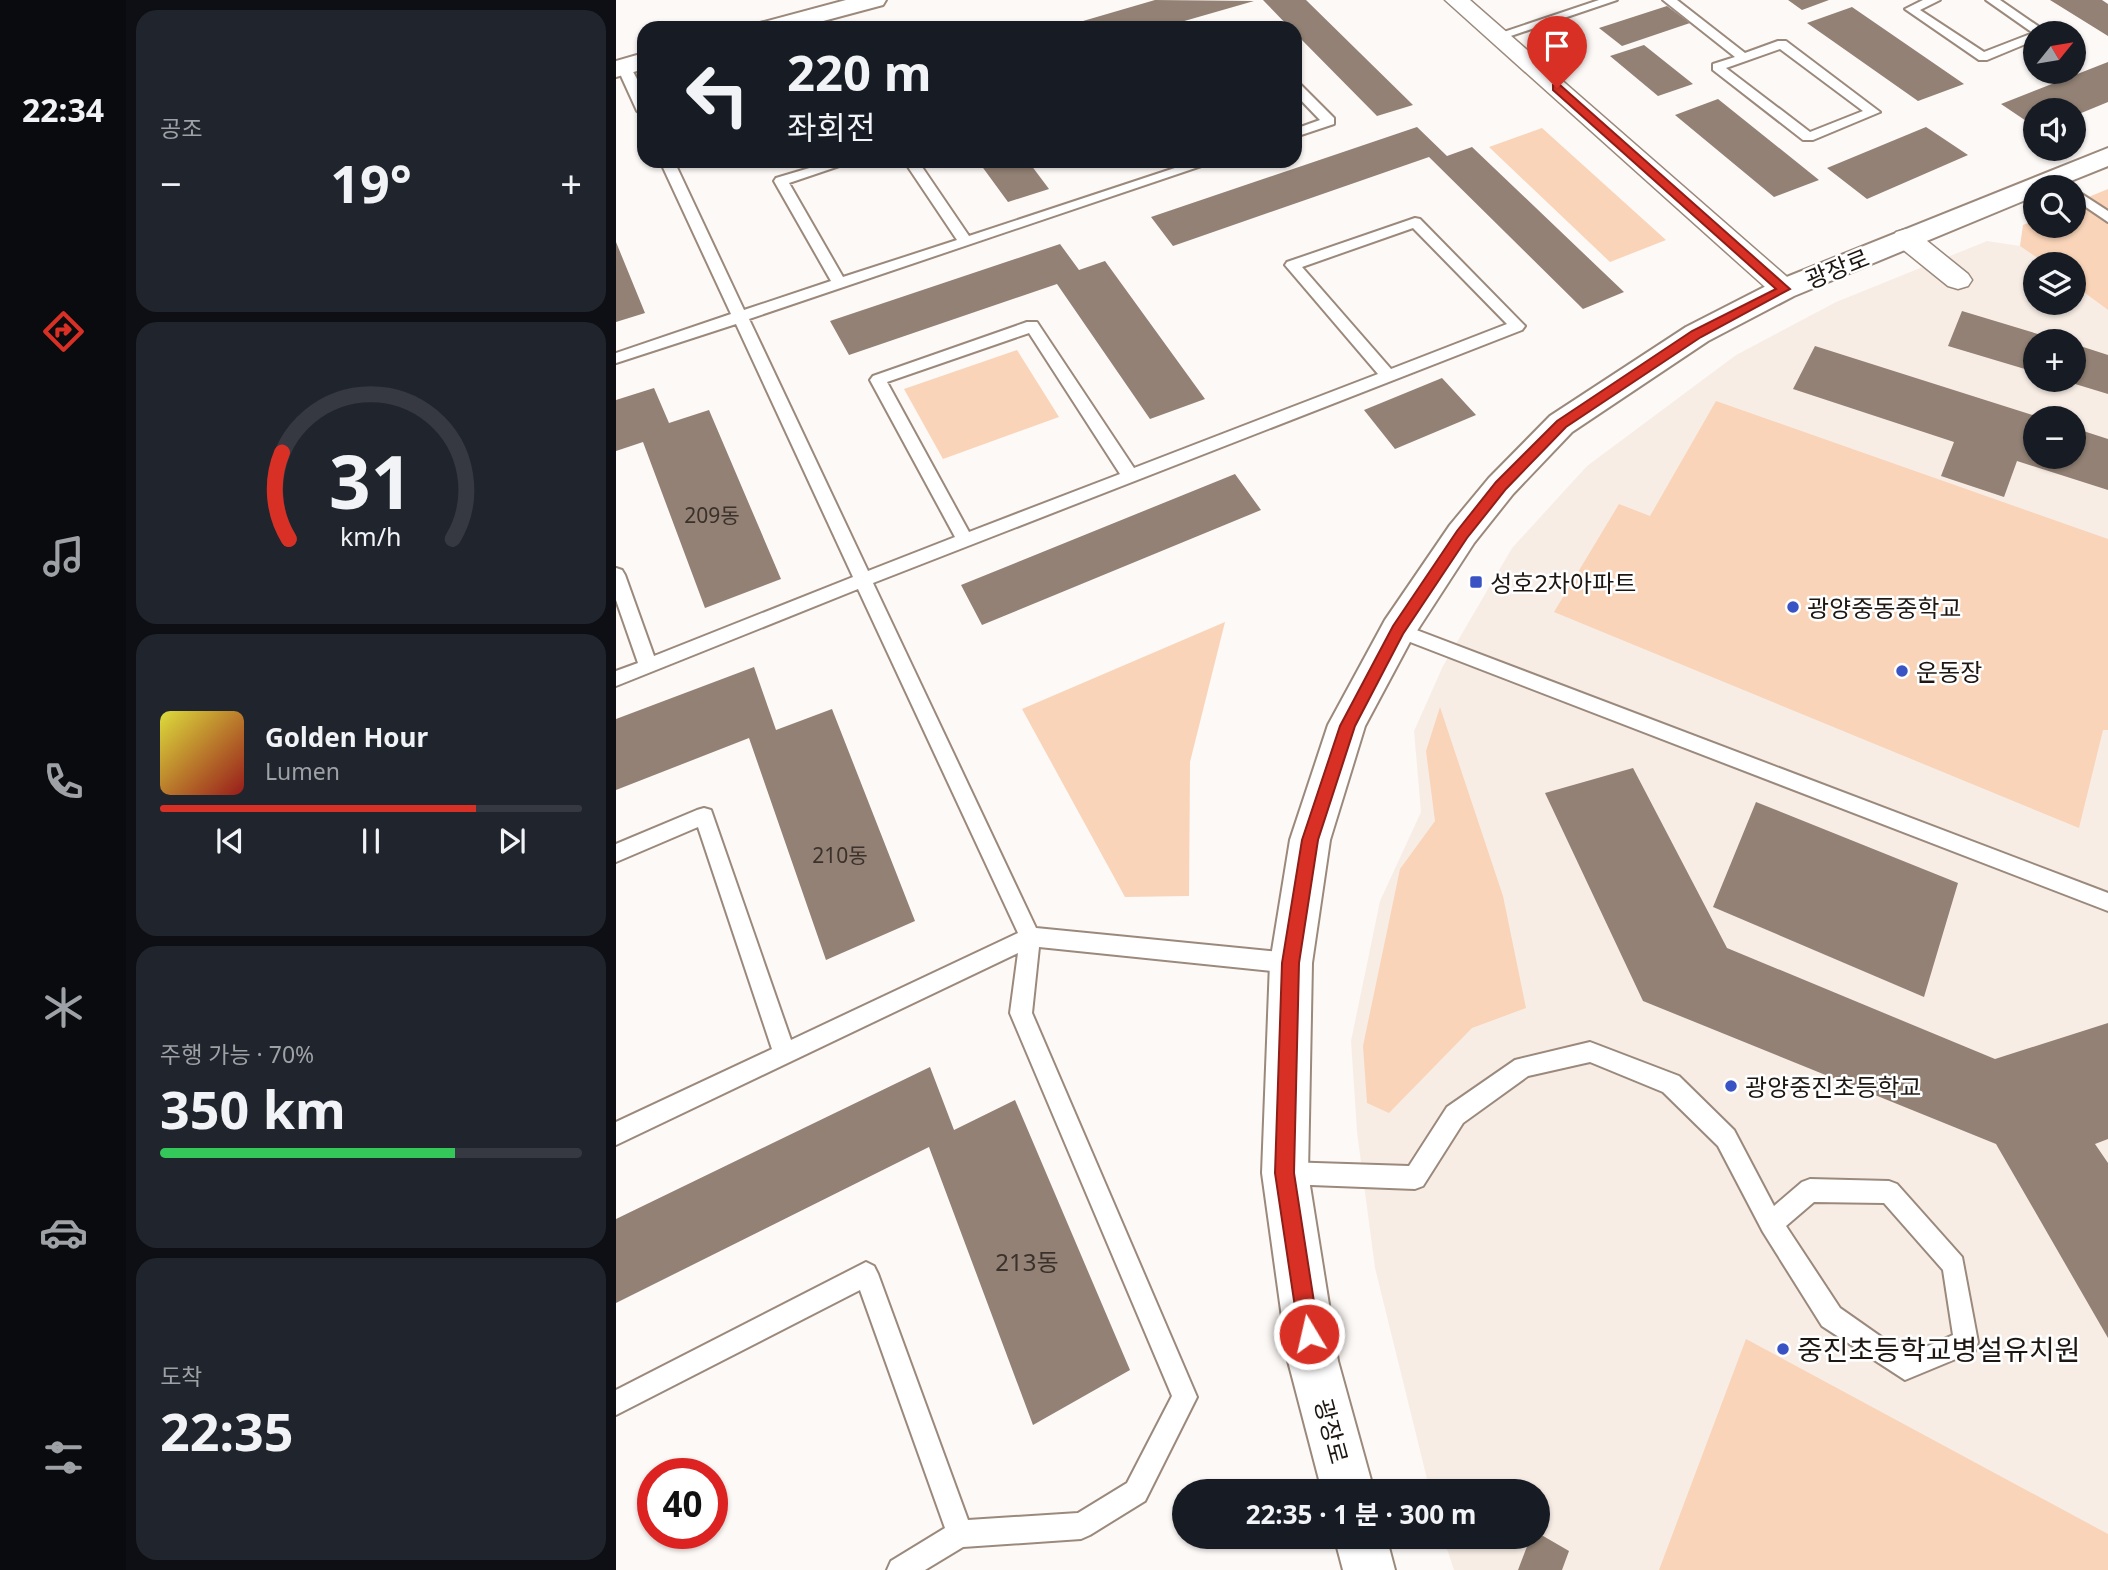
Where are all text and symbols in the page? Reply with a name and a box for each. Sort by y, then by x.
pin [1527,16,1587,88]
north arrow [2023,21,2086,84]
map controls [2023,21,2086,469]
icon: arrive [1538,27,1576,65]
text: 220 m [787,39,932,105]
icon: left [672,49,763,140]
text: 22:34 [22,88,104,131]
button: sound [2023,98,2086,161]
text: 좌회전 [787,105,875,148]
text: 공조 [160,112,202,144]
text: 19° [330,147,412,218]
text: − [160,157,182,209]
text: + [560,157,582,209]
button: search [2023,175,2086,238]
street label: 광장로 [1800,240,1874,296]
button: layers [2023,252,2086,315]
icon: directions [39,307,88,356]
button: + [2023,329,2086,392]
button: − [2023,406,2086,469]
text: 31 [329,431,413,530]
house number: 209동 [684,501,740,529]
text: km/h [340,519,402,553]
icon: music [39,532,88,581]
place label: 성호2차아파트 [1490,566,1636,599]
marker: 성호2차아파트 [1468,574,1484,590]
place label: 광양중동중학교 [1807,591,1962,624]
marker: 광양중동중학교 [1785,599,1801,615]
place label: 운동장 [1916,655,1982,688]
marker: 운동장 [1894,663,1910,679]
text: Golden Hour [265,719,428,755]
text: Lumen [265,755,340,787]
icon: phone [39,757,88,806]
icon: previous [211,822,249,860]
icon: pause [352,822,390,860]
icon: next [493,822,531,860]
house number: 210동 [812,841,868,869]
icon: climate [39,983,88,1032]
text: 주행 가능 · 70% [160,1038,314,1070]
place label: 광양중진초등학교 [1745,1070,1922,1103]
text: 350 km [160,1073,346,1144]
marker: 광양중진초등학교 [1723,1078,1739,1094]
icon: car [39,1208,88,1257]
house number: 213동 [995,1245,1059,1278]
position arrow [1272,1297,1346,1371]
place label: 중진초등학교병설유치원 [1797,1330,2080,1368]
marker: 중진초등학교병설유치원 [1775,1341,1791,1357]
text: 도착 [160,1360,202,1392]
text: 22:35 [160,1395,294,1466]
street label: 광장로 [1307,1395,1357,1467]
icon: filters [39,1433,88,1482]
speed limit sign: 40 [637,1458,728,1549]
text: 22:35 · 1 분 · 300 m [1246,1496,1476,1532]

